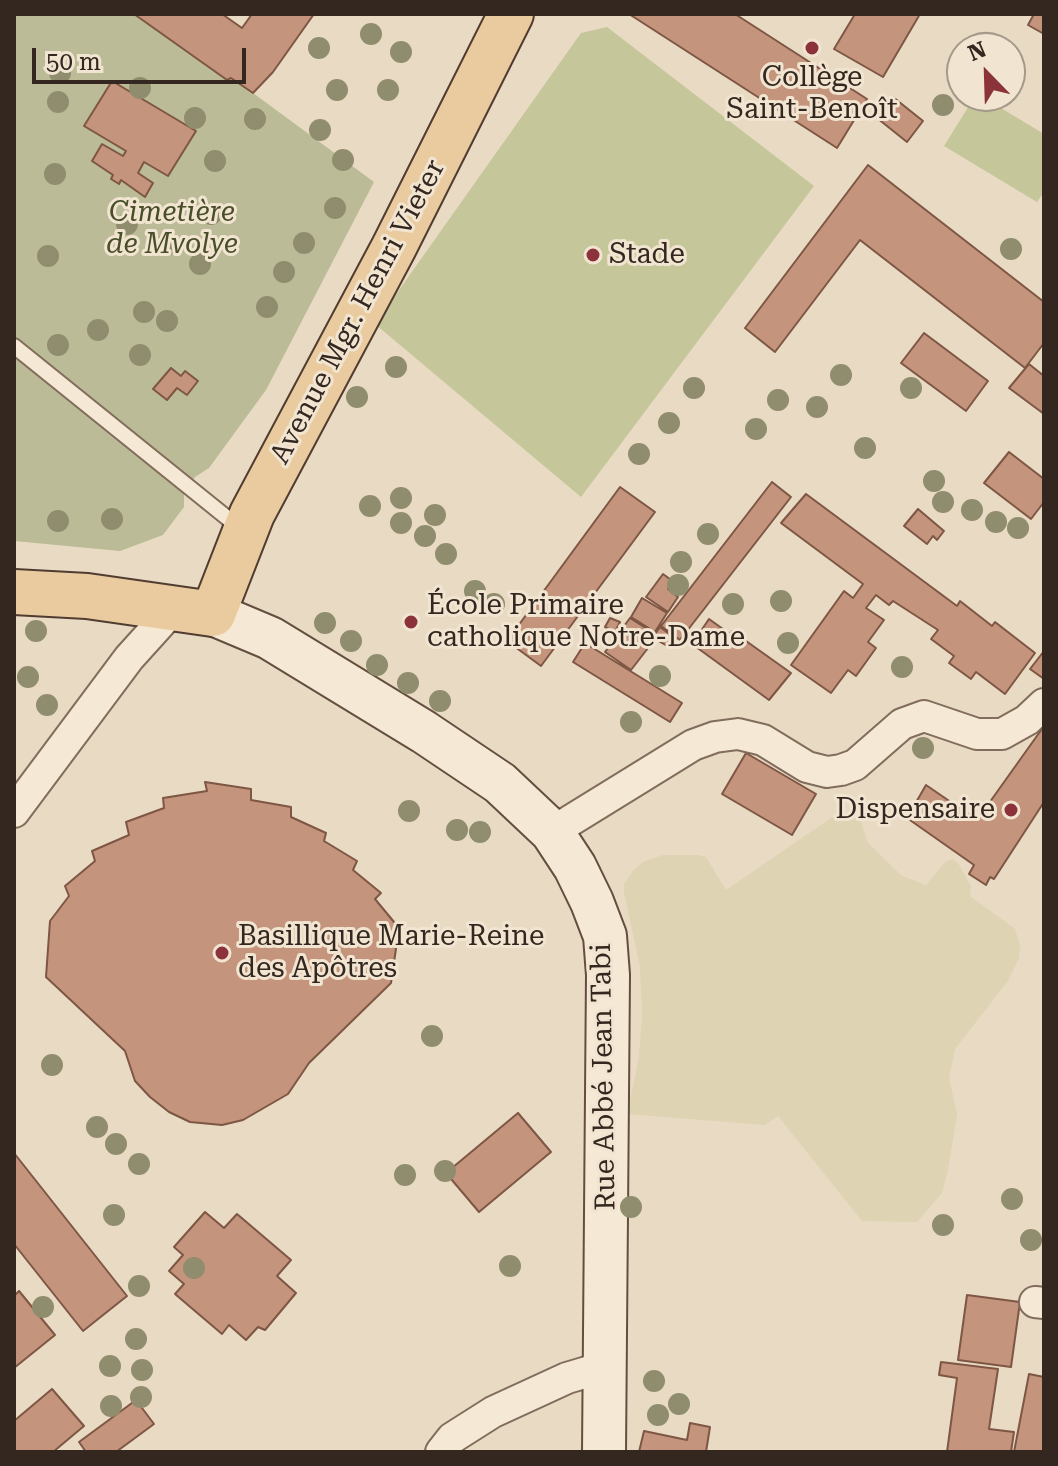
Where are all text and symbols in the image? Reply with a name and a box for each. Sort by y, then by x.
scale bar [36,32,250,82]
north arrow [946,32,1026,112]
text: N [965,36,990,66]
marker: Collège Saint-Benoît [803,39,821,57]
text: 50 m [46,48,101,76]
place label: Collège Saint-Benoît [726,61,898,127]
street label: Avenue Mgr. Henri Vieter [263,154,453,470]
park label: Cimetière de Mvolye [106,196,238,262]
place label: Stade [609,238,685,272]
marker: Stade [584,246,602,264]
place label: École Primaire catholique Notre-Dame [427,589,745,655]
marker: École Primaire catholique Notre-Dame [402,613,420,631]
place label: Dispensaire [836,793,995,827]
marker: Dispensaire [1002,801,1020,819]
place label: Basillique Marie-Reine des Apôtres [238,920,544,986]
street label: Rue Abbé Jean Tabi [585,943,623,1211]
marker: Basillique Marie-Reine des Apôtres [213,944,231,962]

